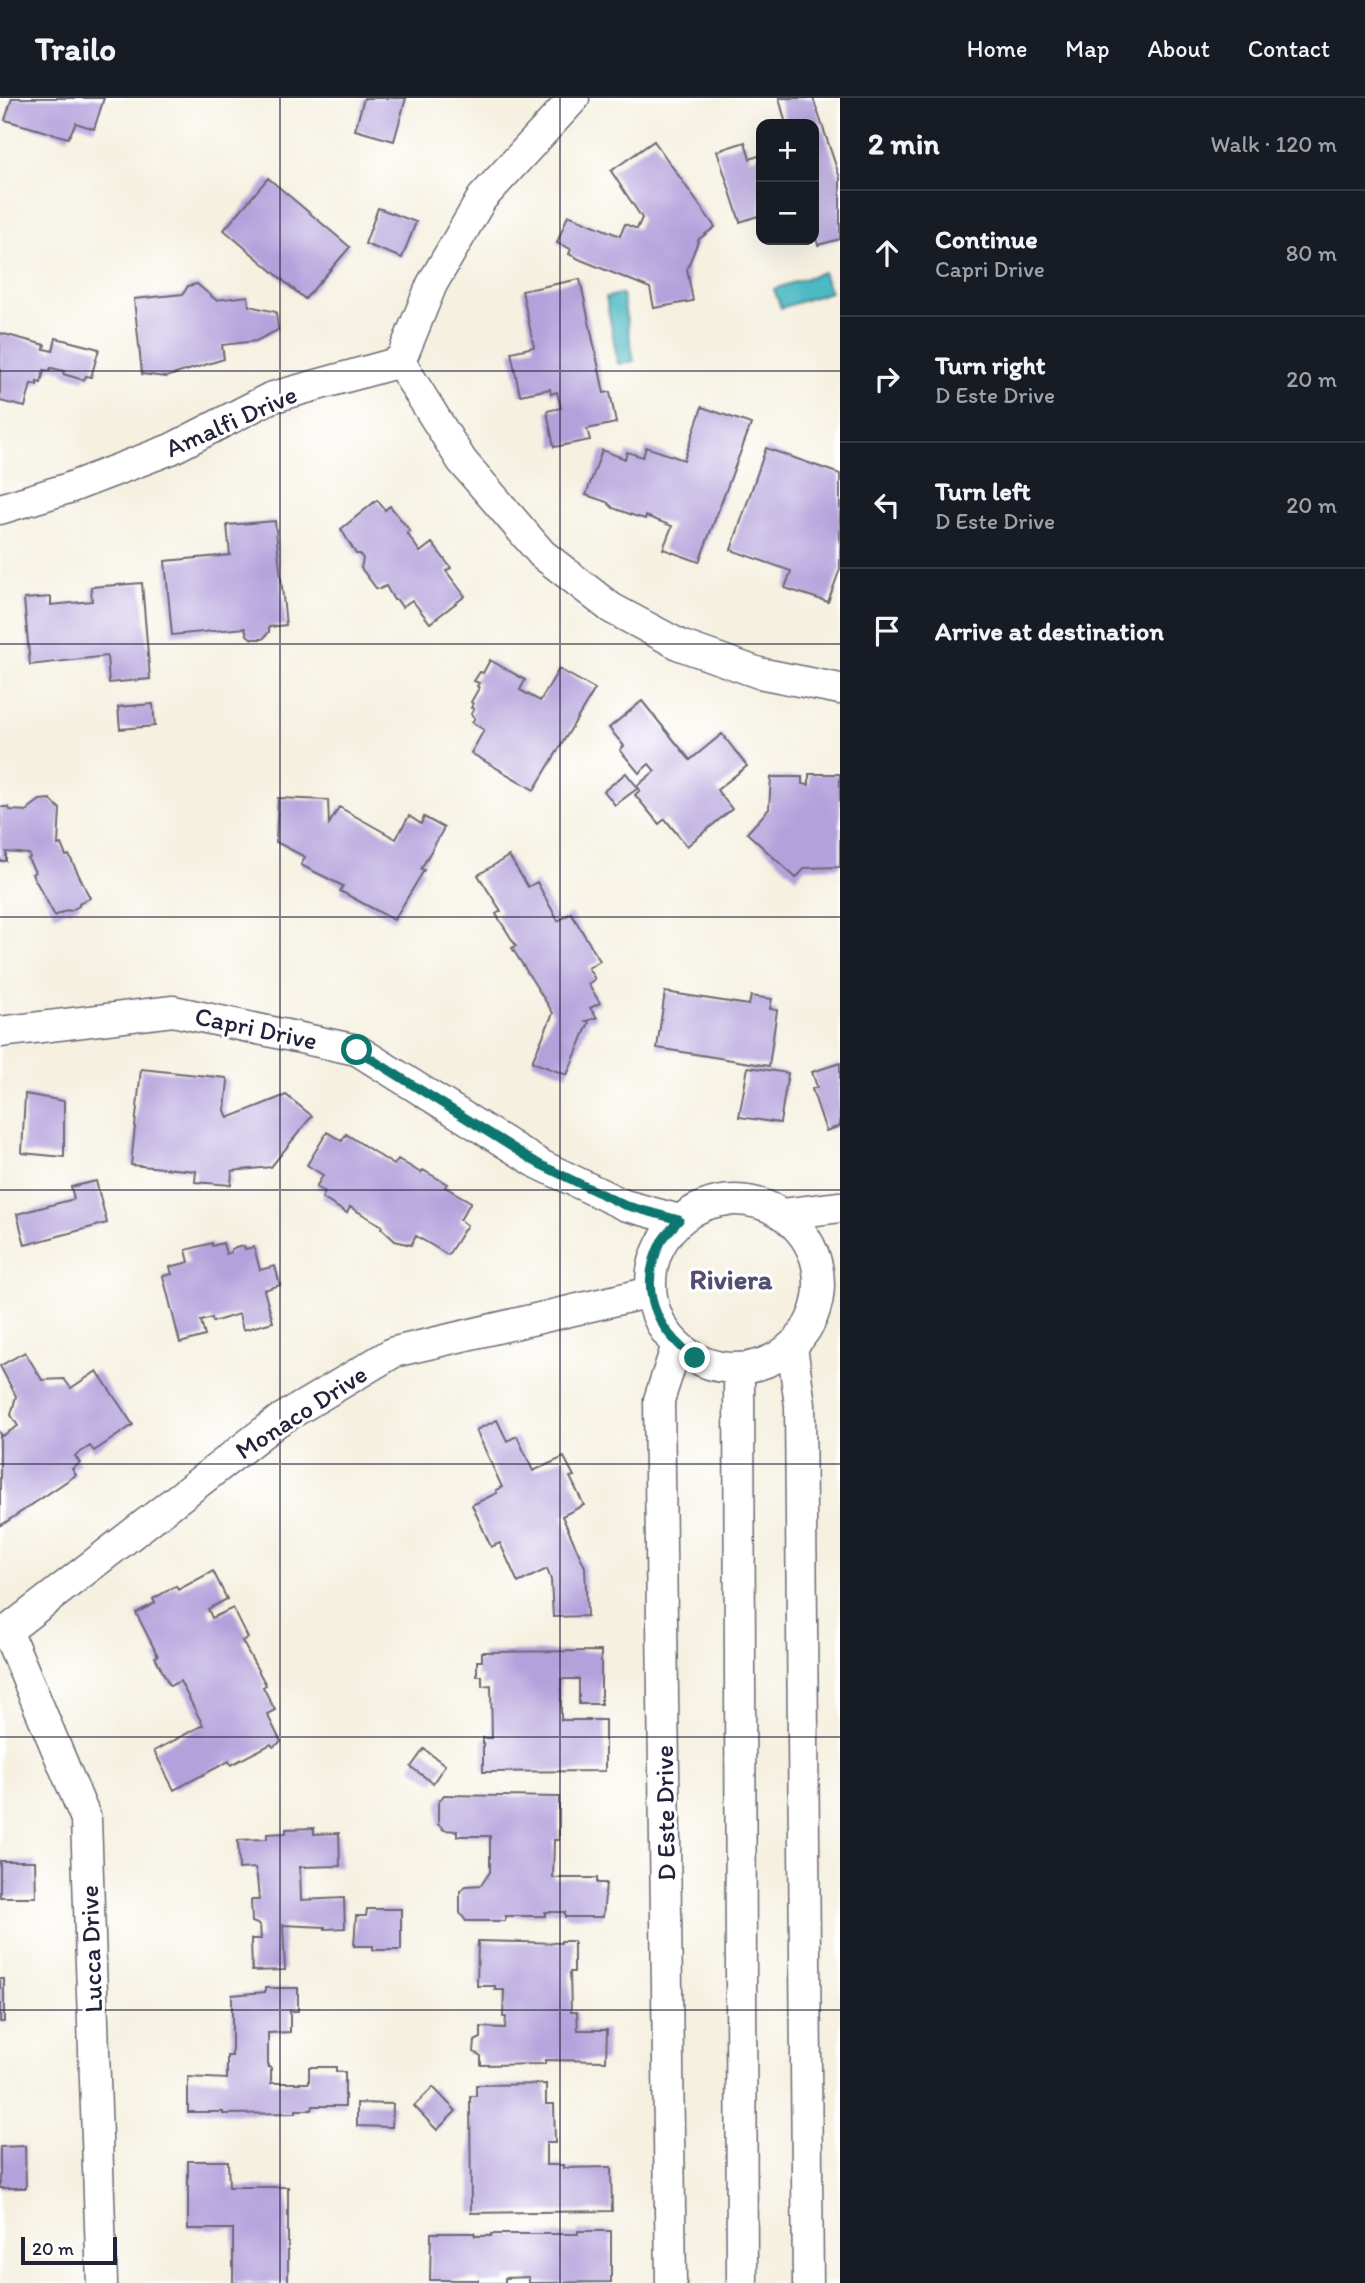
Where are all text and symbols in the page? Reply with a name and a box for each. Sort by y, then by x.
text: Trailo [35,29,116,68]
text: Home [967,34,1027,63]
text: Map [1065,34,1109,63]
text: About [1147,34,1210,63]
text: Contact [1248,34,1330,63]
map controls [756,119,819,245]
button: + [756,119,819,182]
text: 2 min [868,125,939,162]
text: Walk · 120 m [1211,130,1337,158]
button: − [756,182,819,245]
text: Continue [935,223,1038,255]
icon: ahead [868,234,906,272]
text: 80 m [1286,239,1337,267]
text: Capri Drive [935,255,1045,283]
text: Turn right [935,349,1046,381]
icon: right [868,360,906,398]
text: 20 m [1286,365,1337,393]
street label: Amalfi Drive [160,378,302,464]
text: D Este Drive [935,381,1055,409]
text: Turn left [935,475,1031,507]
icon: left [868,486,906,524]
text: 20 m [1286,491,1337,519]
text: D Este Drive [935,507,1055,535]
icon: arrive [868,612,906,650]
text: Arrive at destination [935,615,1164,647]
street label: Capri Drive [192,999,320,1057]
route start [341,1034,372,1065]
district label: Riviera [690,1262,773,1296]
route end [679,1342,710,1373]
street label: Monaco Drive [229,1358,373,1466]
street label: D Este Drive [648,1745,682,1881]
street label: Lucca Drive [73,1885,109,2013]
scale bar [21,2234,117,2266]
text: 20 m [32,2237,74,2260]

